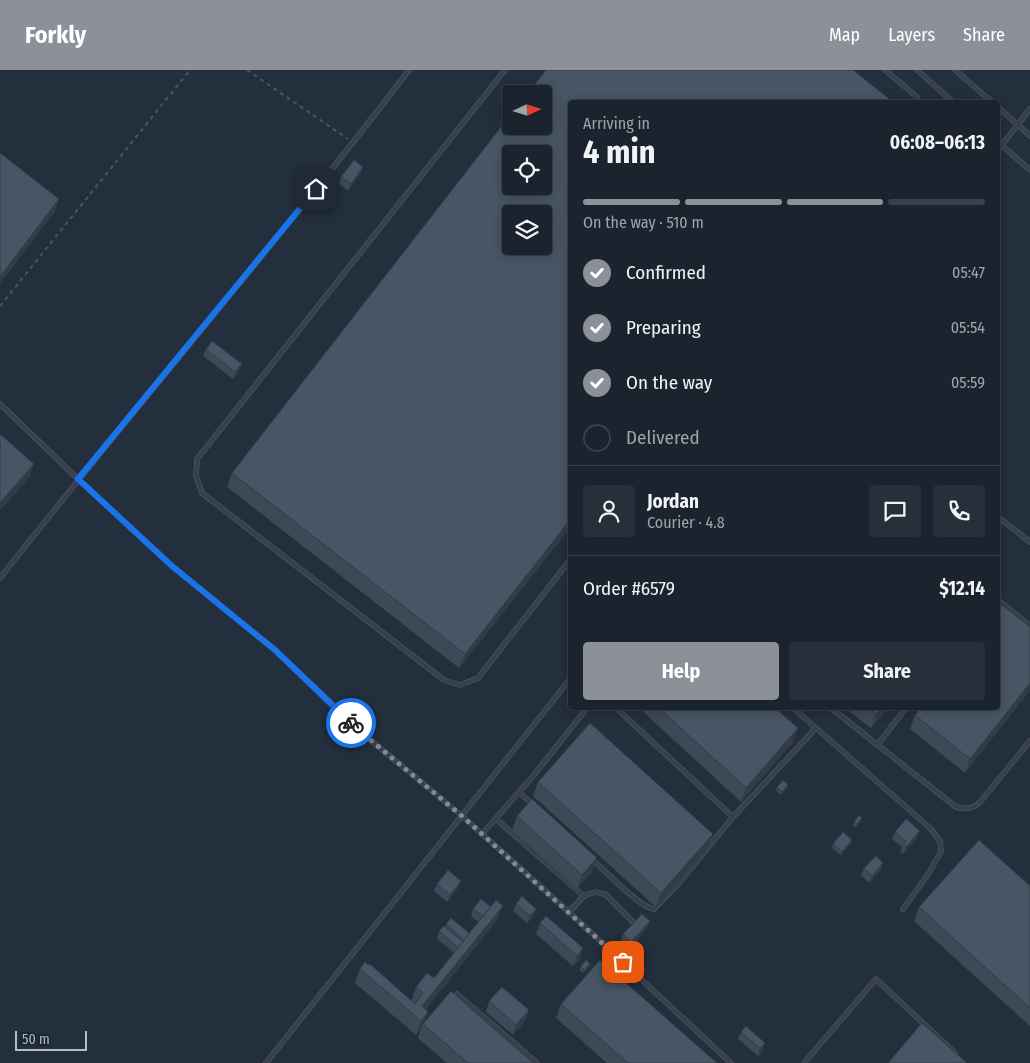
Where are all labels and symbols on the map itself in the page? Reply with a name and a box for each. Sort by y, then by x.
north arrow [502,85,552,135]
pin [295,168,337,210]
courier [326,698,376,748]
pin [602,941,644,983]
scale bar [15,1028,88,1051]

